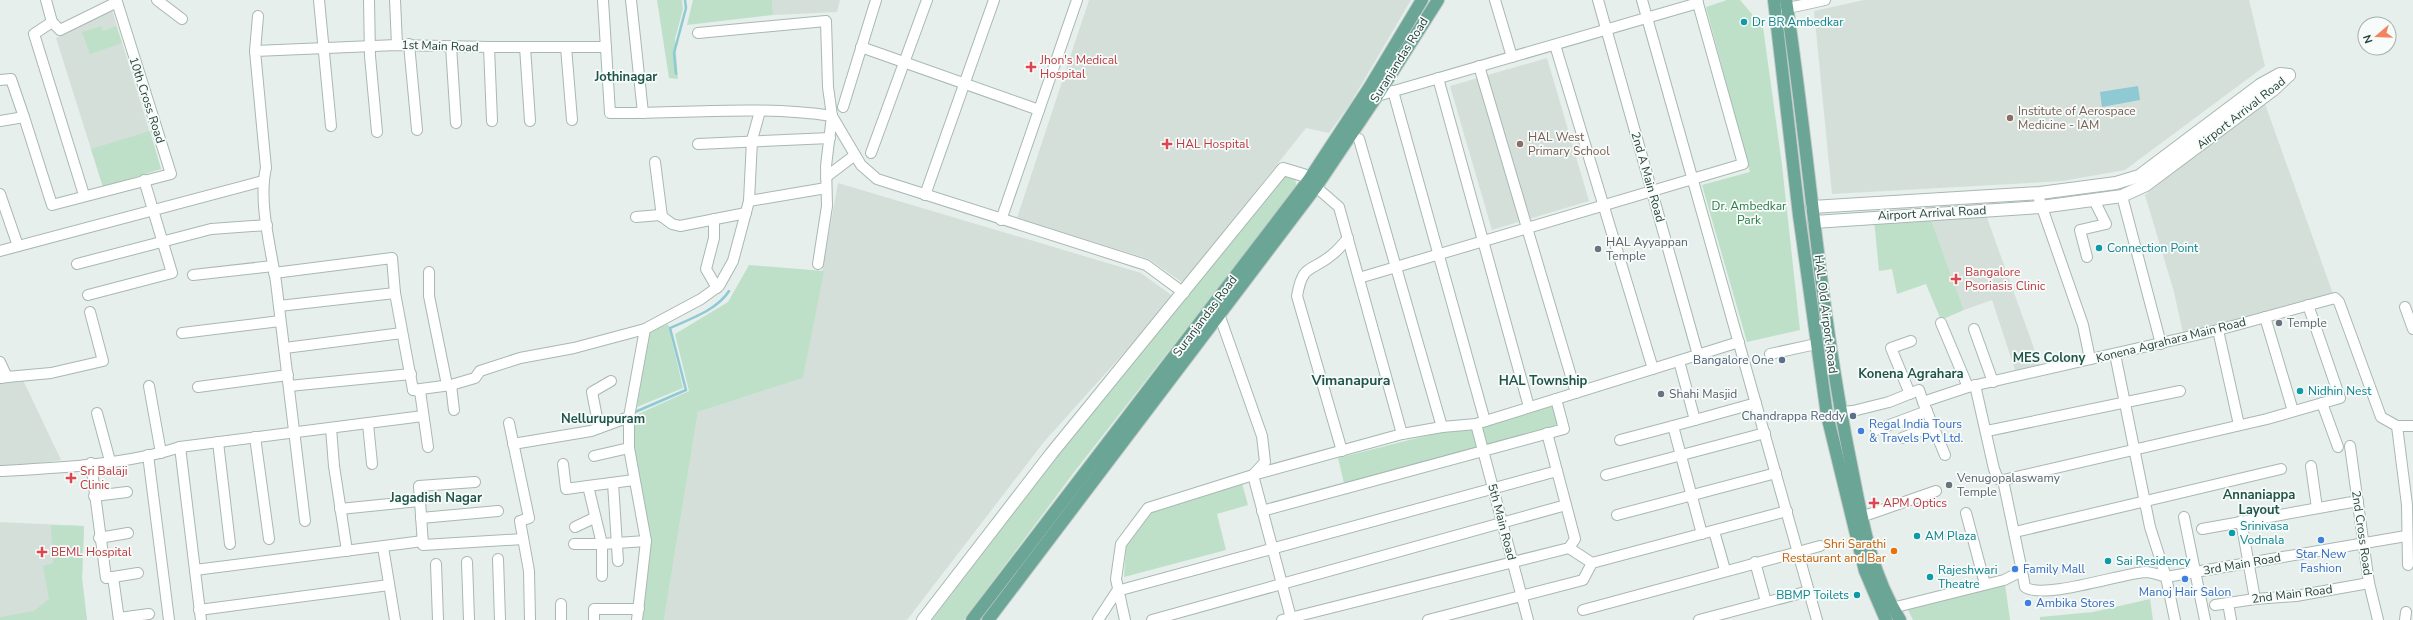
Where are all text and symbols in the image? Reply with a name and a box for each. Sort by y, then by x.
street label: Suranjandas Road [1366,14,1432,106]
place label: Dr BR Ambedkar [1752,14,1844,30]
north arrow [2357,16,2397,56]
marker: Dr BR Ambedkar [1739,17,1749,27]
text: N [2360,33,2376,45]
street label: 1st Main Road [401,37,479,55]
place label: Jhon's Medical Hospital [1039,52,1118,82]
street label: 10th Cross Road [125,55,169,145]
marker: Jhon's Medical Hospital [1025,61,1037,73]
district label: Jothinagar [594,68,658,86]
street label: Airport Arrival Road [2193,73,2289,153]
place label: Institute of Aerospace Medicine - IAM [2018,103,2136,133]
marker: Institute of Aerospace Medicine - IAM [2005,113,2015,123]
place label: HAL West Primary School [1528,129,1610,159]
street label: 2nd A Main Road [1627,130,1669,224]
place label: HAL Hospital [1176,136,1249,152]
marker: HAL Hospital [1161,138,1173,150]
marker: HAL West Primary School [1515,139,1525,149]
park label: Dr. Ambedkar Park [1712,198,1787,228]
street label: Airport Arrival Road [1877,202,1987,224]
place label: HAL Ayyappan Temple [1606,234,1688,264]
place label: Connection Point [2107,240,2199,256]
marker: Connection Point [2094,243,2104,253]
marker: HAL Ayyappan Temple [1593,244,1603,254]
street label: HAL Old Airport Road [1811,254,1841,374]
place label: Bangalore Psoriasis Clinic [1965,264,2046,294]
street label: Suranjandas Road [1169,272,1241,360]
marker: Bangalore Psoriasis Clinic [1950,273,1962,285]
street label: Konena Agrahara Main Road [2094,314,2248,366]
place label: Temple [2287,315,2327,331]
marker: Temple [2274,318,2284,328]
district label: MES Colony [2013,349,2085,367]
place label: Bangalore One [1693,352,1774,368]
marker: Bangalore One [1777,355,1787,365]
district label: Konena Agrahara [1858,365,1964,383]
district label: Vimanapura [1311,371,1390,390]
district label: HAL Township [1499,372,1588,390]
place label: Nidhin Nest [2308,383,2372,399]
place label: Shahi Masjid [1669,386,1737,402]
marker: Nidhin Nest [2295,386,2305,396]
marker: Shahi Masjid [1656,389,1666,399]
place label: Chandrappa Reddy [1741,408,1846,424]
district label: Nellurupuram [561,410,645,428]
marker: Chandrappa Reddy [1848,411,1858,421]
place label: Regal India Tours & Travels Pvt Ltd. [1869,416,1963,446]
marker: Regal India Tours & Travels Pvt Ltd. [1856,426,1866,436]
place label: Sri Balaji Clinic [80,463,128,493]
place label: Venugopalaswamy Temple [1956,470,2061,500]
marker: Sri Balaji Clinic [65,472,77,484]
marker: Venugopalaswamy Temple [1944,480,1954,490]
street label: 5th Main Road [1484,482,1520,562]
district label: Annaniappa Layout [2223,486,2295,519]
district label: Jagadish Nagar [389,489,483,507]
street label: 2nd Cross Road [2348,489,2376,577]
place label: APM Optics [1883,495,1947,511]
marker: APM Optics [1868,497,1880,509]
place label: Srinivasa Vodnala [2239,518,2289,548]
place label: AM Plaza [1925,528,1976,544]
marker: Srinivasa Vodnala [2227,528,2237,538]
marker: AM Plaza [1912,531,1922,541]
marker: Star New Fashion [2316,535,2326,545]
place label: Shri Sarathi Restaurant and Bar [1782,536,1887,566]
place label: BEML Hospital [51,544,132,560]
marker: BEML Hospital [36,546,48,558]
marker: Shri Sarathi Restaurant and Bar [1889,546,1899,556]
place label: Star New Fashion [2296,546,2346,576]
street label: 3rd Main Road [2202,549,2282,579]
place label: Sai Residency [2116,553,2191,569]
marker: Sai Residency [2103,556,2113,566]
place label: Family Mall [2023,561,2086,577]
place label: Rajeshwari Theatre [1938,562,1998,592]
marker: Family Mall [2010,564,2020,574]
marker: Rajeshwari Theatre [1925,572,1935,582]
marker: Manoj Hair Salon [2180,574,2190,584]
street label: 2nd Main Road [2251,581,2333,607]
place label: Manoj Hair Salon [2139,584,2231,600]
place label: BBMP Toilets [1776,587,1849,603]
marker: BBMP Toilets [1852,590,1862,600]
place label: Ambika Stores [2036,595,2115,611]
marker: Ambika Stores [2023,598,2033,608]

